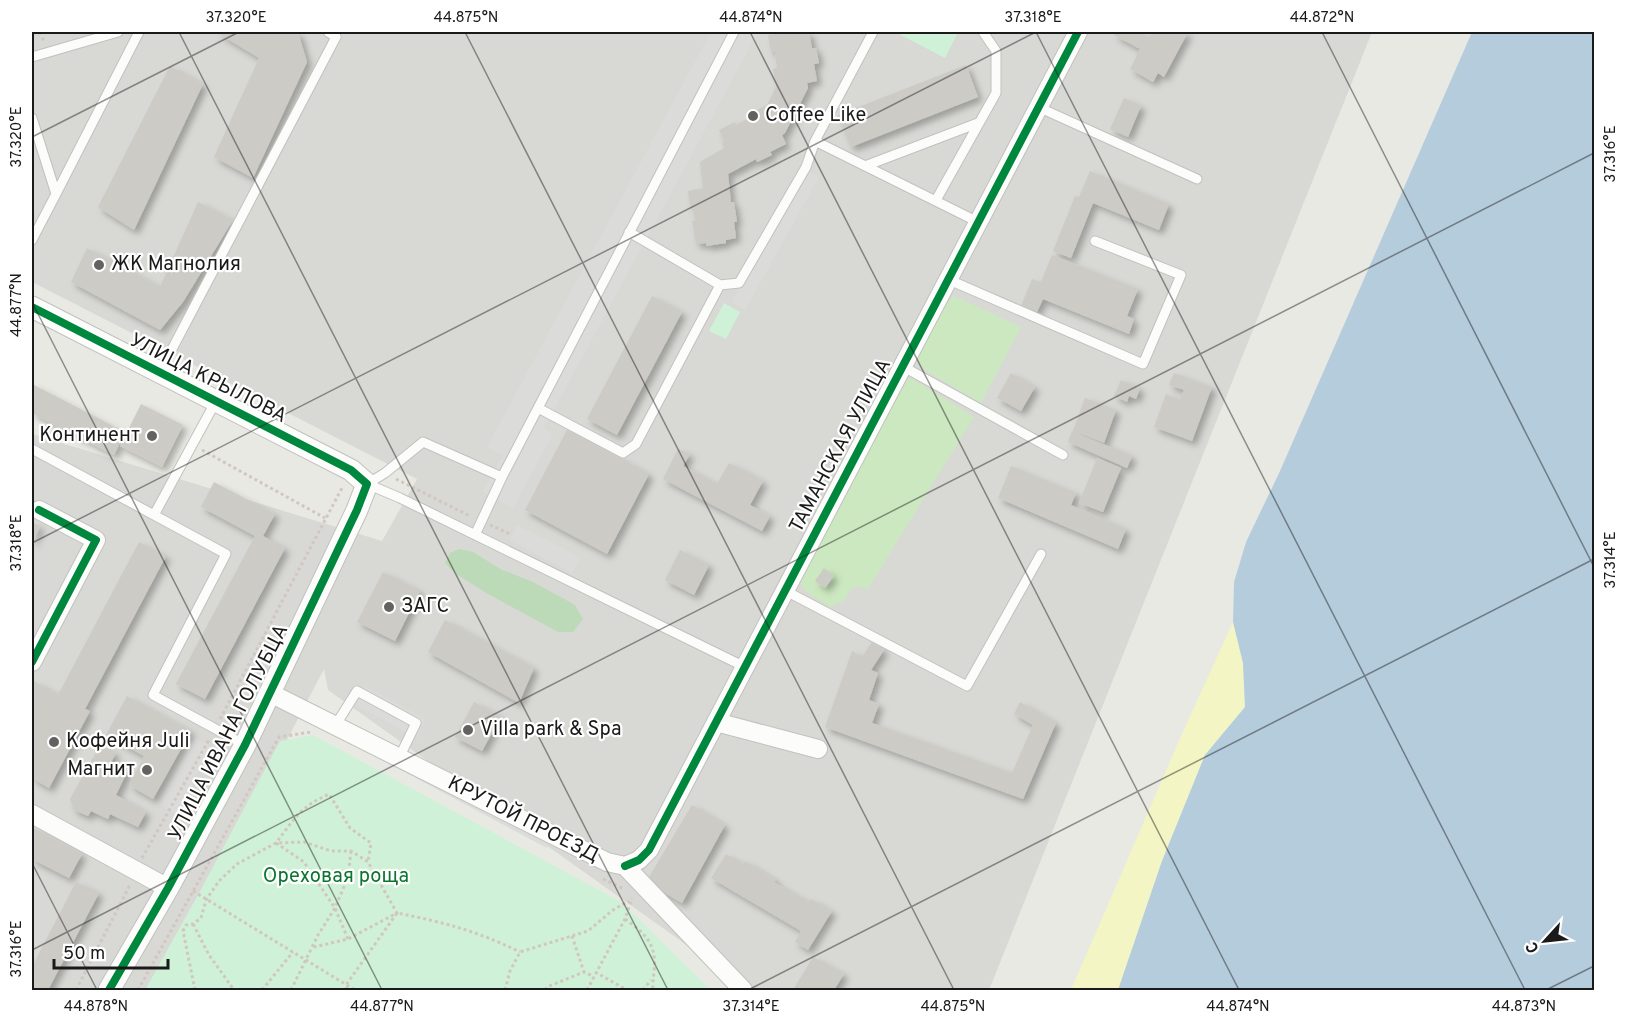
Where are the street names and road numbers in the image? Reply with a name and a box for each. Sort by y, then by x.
street label: УЛИЦА КРЫЛОВА [125,328,291,430]
street label: ТАМАНСКАЯ УЛИЦА [784,354,898,538]
street label: УЛИЦА ИВАНА ГОЛУБЦА [163,620,295,846]
street label: КРУТОЙ ПРОЕЗД [443,769,604,869]

